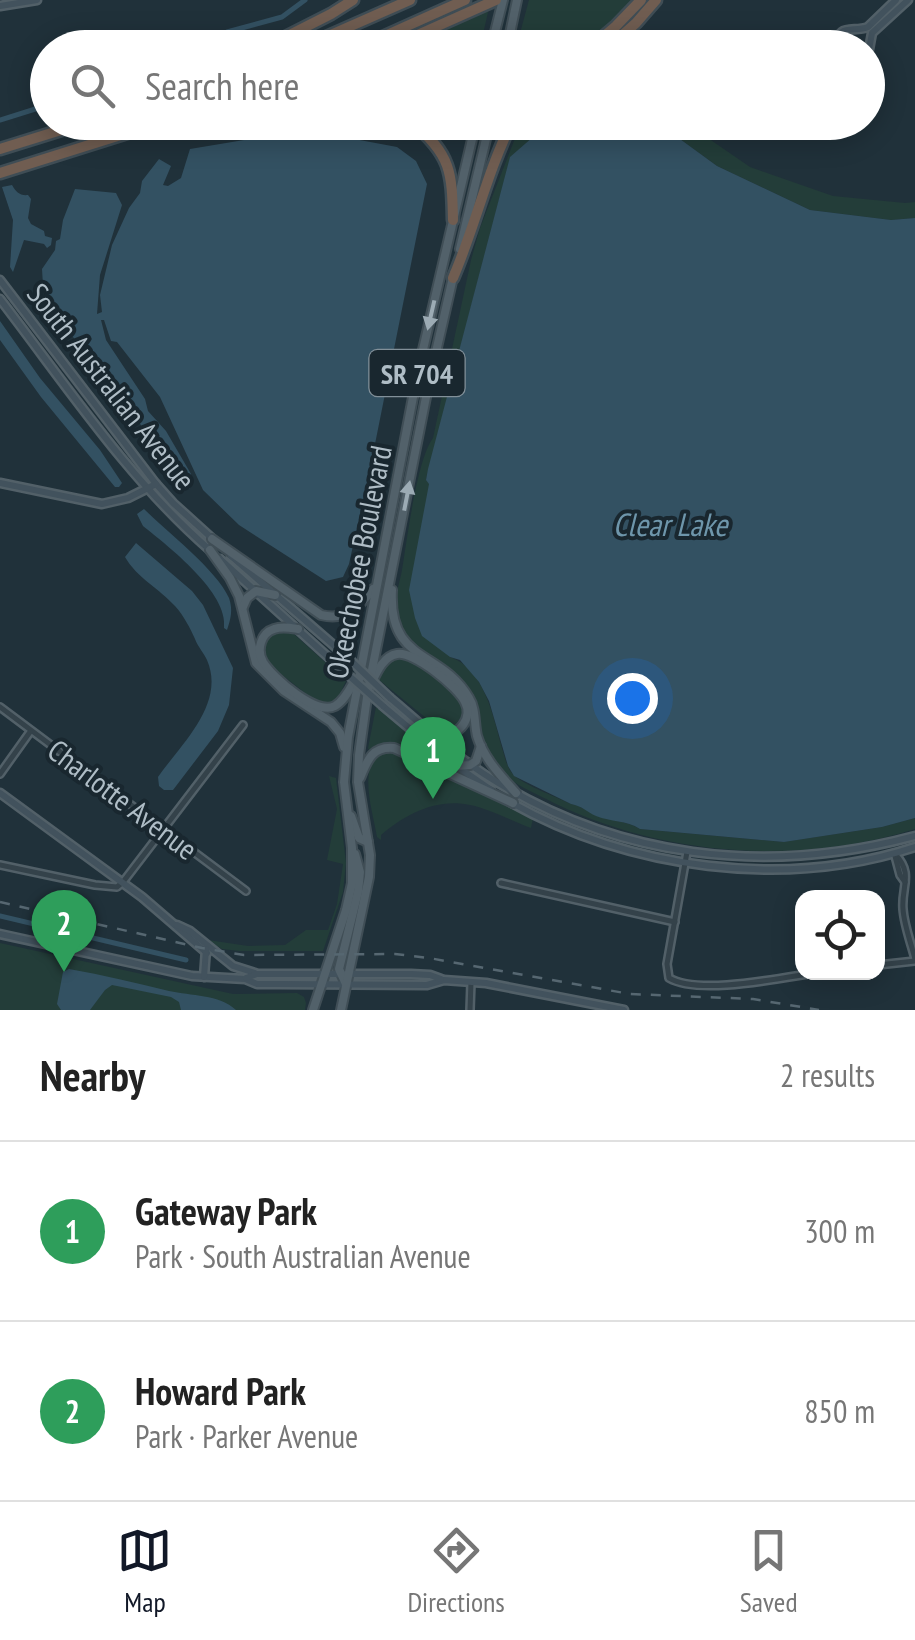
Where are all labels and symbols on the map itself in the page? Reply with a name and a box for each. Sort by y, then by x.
street label: South Australian Avenue [19,275,205,497]
one-way arrow [423,300,438,331]
road number: SR 704 [370,350,464,396]
street label: Okeechobee Boulevard [316,442,400,682]
one-way arrow [399,480,415,511]
water label: Clear Lake [613,503,729,545]
your location [607,673,658,724]
pin: 1 [400,716,466,799]
street label: Charlotte Avenue [41,730,205,868]
pin: 2 [32,890,96,972]

